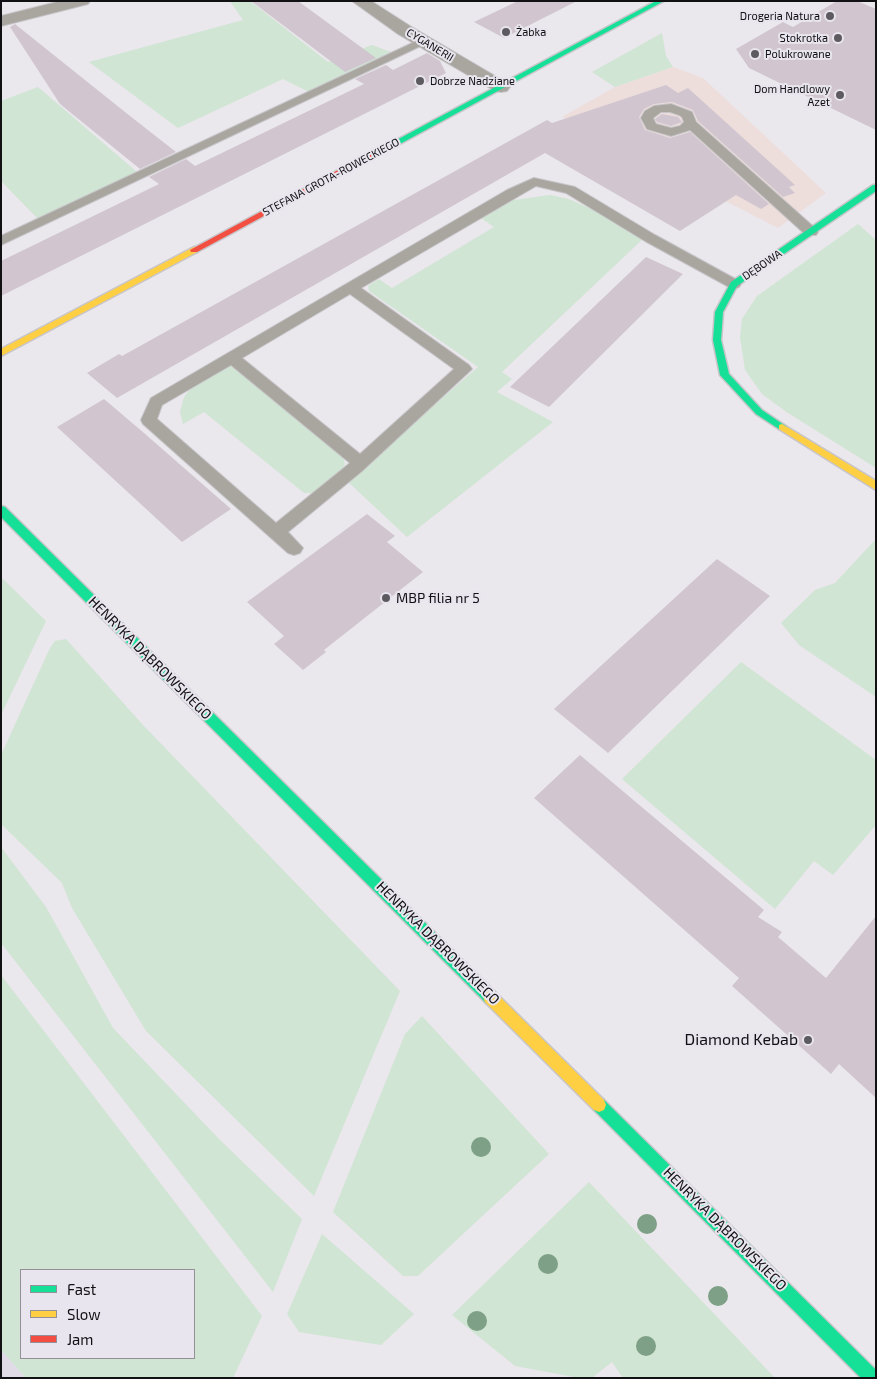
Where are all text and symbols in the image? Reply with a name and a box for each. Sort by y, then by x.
place label: Drogeria Natura [740,9,820,23]
marker: Drogeria Natura [824,10,836,22]
place label: Żabka [516,25,546,39]
street label: CYGANERII [404,26,456,64]
marker: Żabka [500,26,512,38]
place label: Stokrotka [780,31,828,45]
marker: Stokrotka [832,32,844,44]
place label: Polukrowane [765,47,831,61]
marker: Polukrowane [749,48,761,60]
place label: Dobrze Nadziane [430,74,515,88]
marker: Dobrze Nadziane [414,75,426,87]
place label: Dom Handlowy Azet [754,82,830,108]
marker: Dom Handlowy Azet [834,89,846,101]
street label: STEFANA GROTA-ROWECKIEGO [260,135,402,219]
street label: DĘBOWA [740,247,784,283]
place label: MBP filia nr 5 [396,590,480,606]
marker: MBP filia nr 5 [380,592,392,604]
street label: HENRYKA DĄBROWSKIEGO [85,593,215,723]
street label: HENRYKA DĄBROWSKIEGO [373,878,503,1008]
place label: Diamond Kebab [685,1030,798,1050]
marker: Diamond Kebab [802,1034,814,1046]
street label: HENRYKA DĄBROWSKIEGO [660,1164,790,1294]
legend [20,1269,195,1359]
text: Fast [67,1280,96,1298]
text: Slow [67,1305,101,1323]
text: Jam [67,1330,93,1348]

